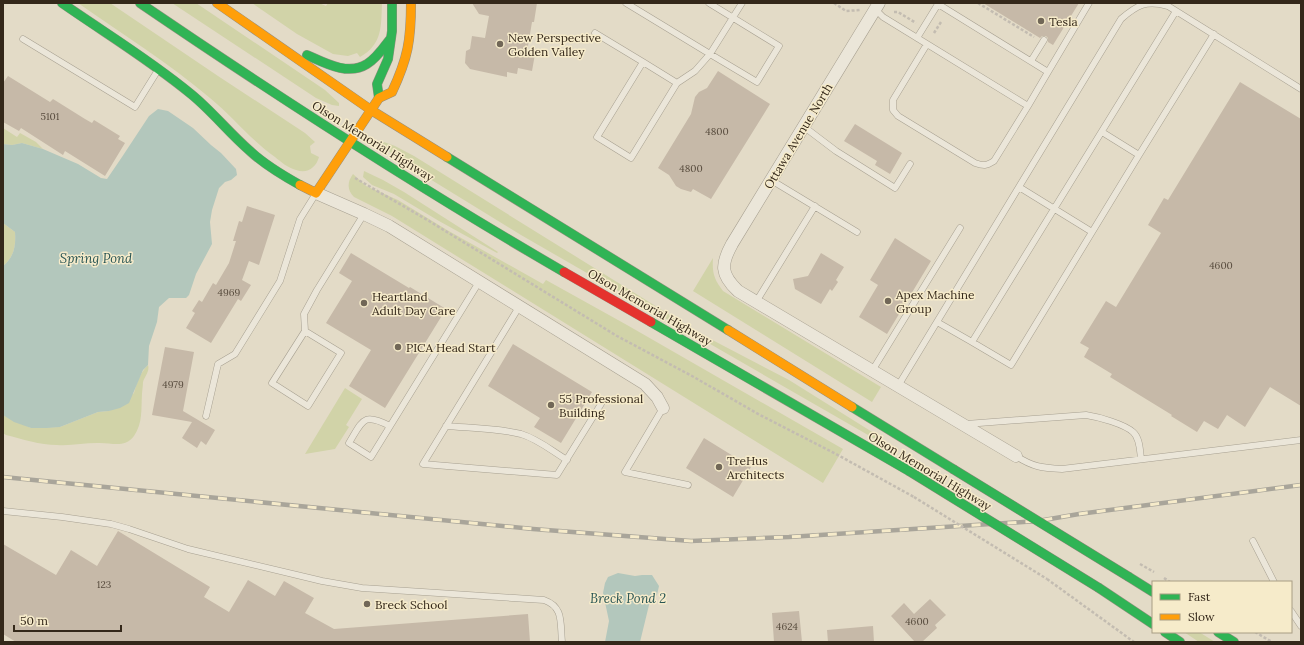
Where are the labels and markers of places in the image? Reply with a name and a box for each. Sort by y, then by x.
place label: Tesla [1049,14,1078,29]
marker: Tesla [1036,16,1046,26]
place label: New Perspective Golden Valley [508,30,602,59]
marker: New Perspective Golden Valley [495,39,505,49]
place label: Apex Machine Group [895,287,975,316]
place label: Heartland Adult Day Care [371,289,456,318]
marker: Apex Machine Group [883,296,893,306]
marker: Heartland Adult Day Care [359,298,369,308]
place label: PICA Head Start [406,340,496,355]
marker: PICA Head Start [393,342,403,352]
place label: 55 Professional Building [559,391,643,420]
marker: 55 Professional Building [546,400,556,410]
place label: TreHus Architects [726,453,785,482]
marker: TreHus Architects [714,462,724,472]
place label: Breck School [375,597,448,612]
marker: Breck School [362,599,372,609]

